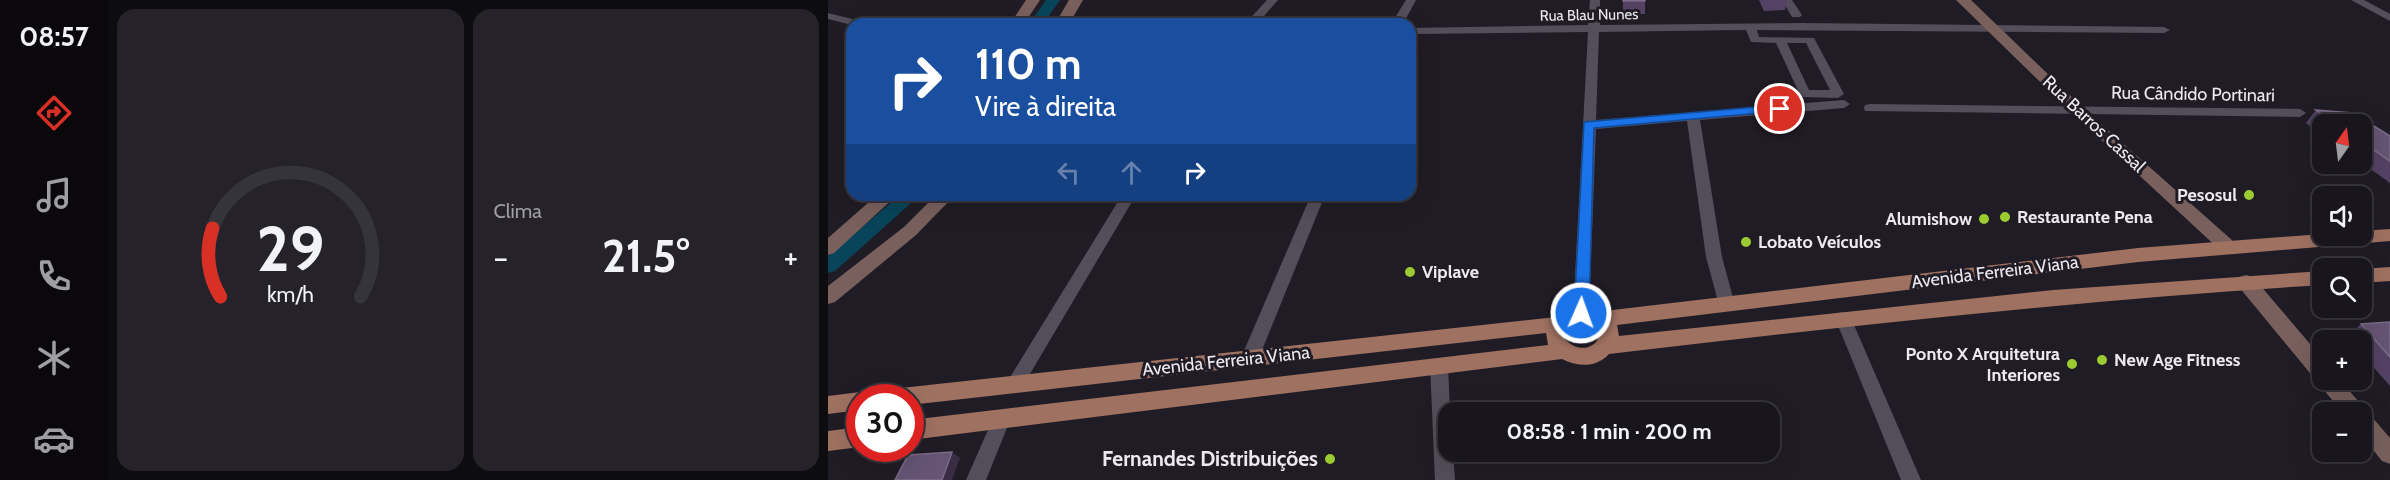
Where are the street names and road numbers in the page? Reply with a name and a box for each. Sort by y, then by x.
street label: Rua Blau Nunes [1540,5,1638,25]
street label: Rua Barros Cassal [2038,71,2150,178]
street label: Rua Cândido Portinari [2111,82,2275,106]
street label: Avenida Ferreira Viana [1910,251,2080,293]
street label: Avenida Ferreira Viana [1141,341,1311,381]

